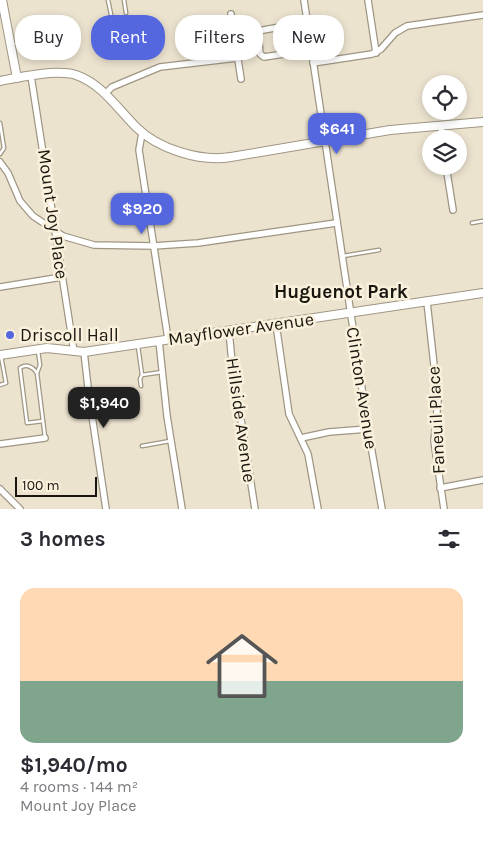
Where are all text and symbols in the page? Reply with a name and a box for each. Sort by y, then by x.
chip: Buy [15,15,81,60]
chip: Rent [91,15,165,60]
chip: Filters [175,15,263,60]
chip: New [273,15,344,60]
map controls [422,75,467,175]
button: locate [422,75,467,120]
pin: $641 [307,112,367,155]
text: $641 [319,119,355,138]
button: layers [422,130,467,175]
street label: Mount Joy Place [33,148,73,280]
pin: $920 [112,192,172,235]
text: $920 [122,199,162,218]
district label: Huguenot Park [274,281,408,303]
street label: Mayflower Avenue [167,308,315,350]
place label: Driscoll Hall [20,324,119,346]
street label: Clinton Avenue [341,325,383,451]
marker: Driscoll Hall [4,329,16,341]
street label: Hillside Avenue [221,356,261,484]
street label: Faneuil Place [422,365,450,475]
pin: $1,940 [63,386,145,429]
text: $1,940 [79,393,129,412]
scale bar [15,474,98,497]
text: 100 m [22,477,60,494]
icon: filters [435,525,463,553]
text: 3 homes [20,527,105,551]
icon: home [197,621,287,711]
text: $1,940/mo [20,753,128,777]
text: 4 rooms · 144 m² [20,777,138,796]
text: Mount Joy Place [20,796,137,815]

